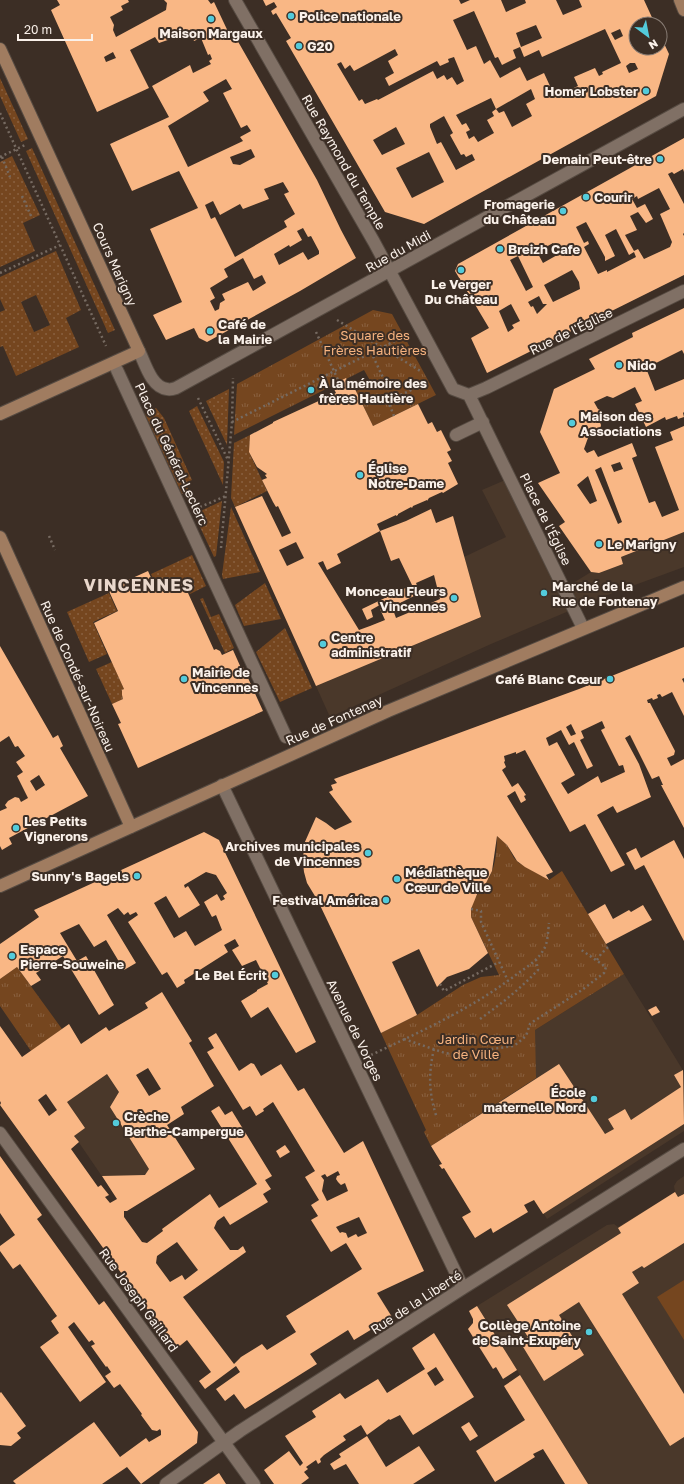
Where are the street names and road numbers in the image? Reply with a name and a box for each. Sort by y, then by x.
street label: Rue Raymond du Temple [299,92,389,232]
street label: Cours Marigny [89,220,141,309]
street label: Rue du Midi [362,226,434,276]
street label: Rue de l'Église [527,304,615,358]
street label: Place du Général-Leclerc [132,380,212,528]
street label: Place de l'Église [517,470,575,568]
street label: Rue de Condé-sur-Noireau [37,598,119,754]
street label: Rue de Fontenay [283,691,386,749]
street label: Avenue de Vorges [323,977,387,1083]
street label: Rue Joseph Gaillard [96,1245,182,1355]
street label: Rue de la Liberté [367,1267,465,1337]

